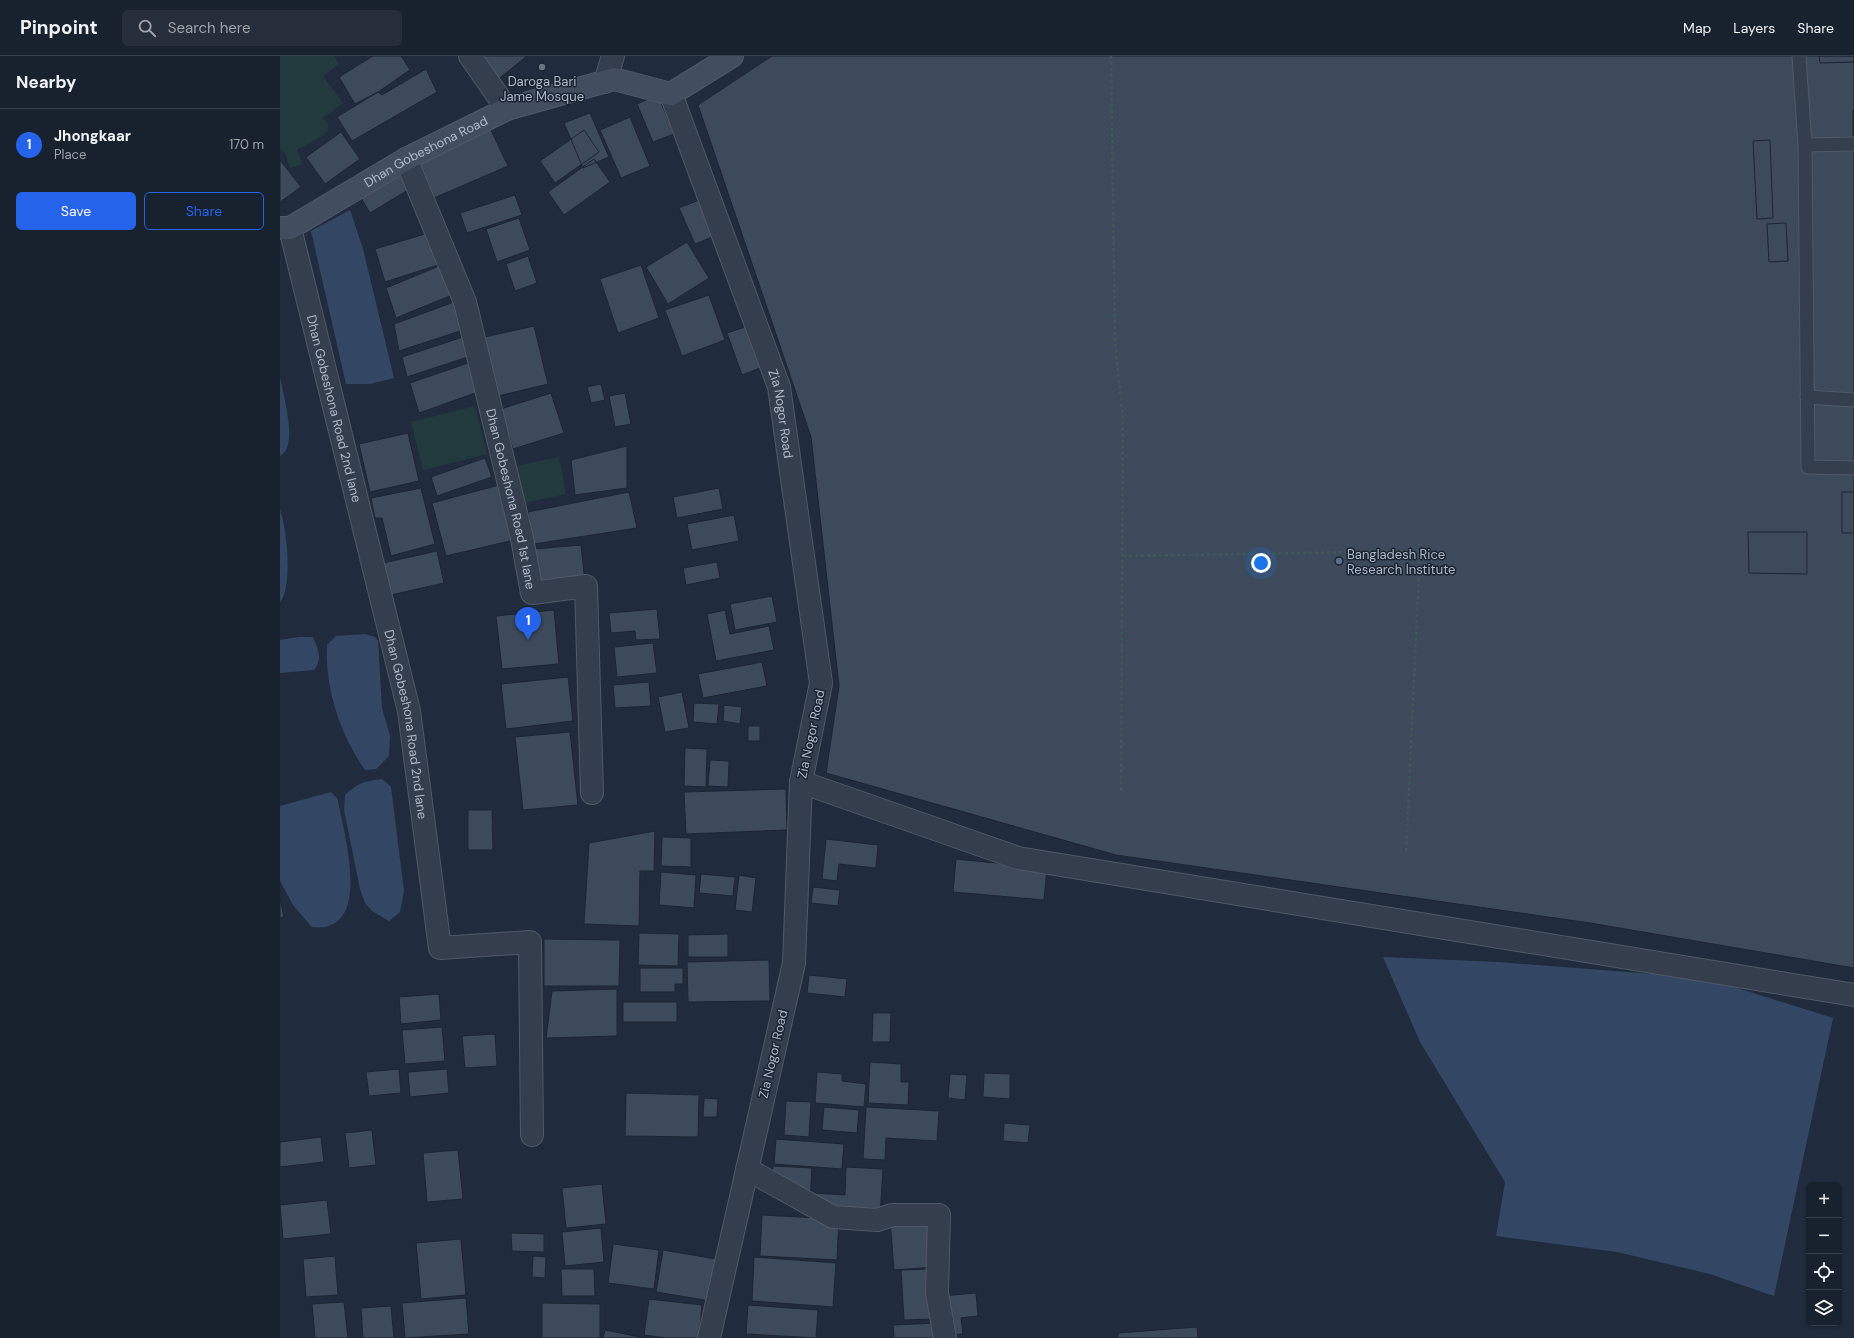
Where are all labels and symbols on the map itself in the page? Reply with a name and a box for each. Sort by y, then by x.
marker: Daroga Bari Jame Mosque [537,62,547,72]
place label: Daroga Bari Jame Mosque [500,73,584,105]
street label: Dhan Gobeshona Road [361,112,490,191]
street label: Dhan Gobeshona Road 2nd lane [303,313,366,504]
street label: Zia Nogor Road [765,367,798,459]
street label: Dhan Gobeshona Road 1st lane [483,407,540,591]
place label: Bangladesh Rice Research Institute [1347,546,1455,578]
your location [1251,553,1271,573]
marker: Bangladesh Rice Research Institute [1334,556,1344,566]
pin: 1 [515,607,541,640]
street label: Dhan Gobeshona Road 2nd lane [381,628,432,820]
street label: Zia Nogor Road [793,688,829,780]
street label: Zia Nogor Road [755,1008,791,1100]

